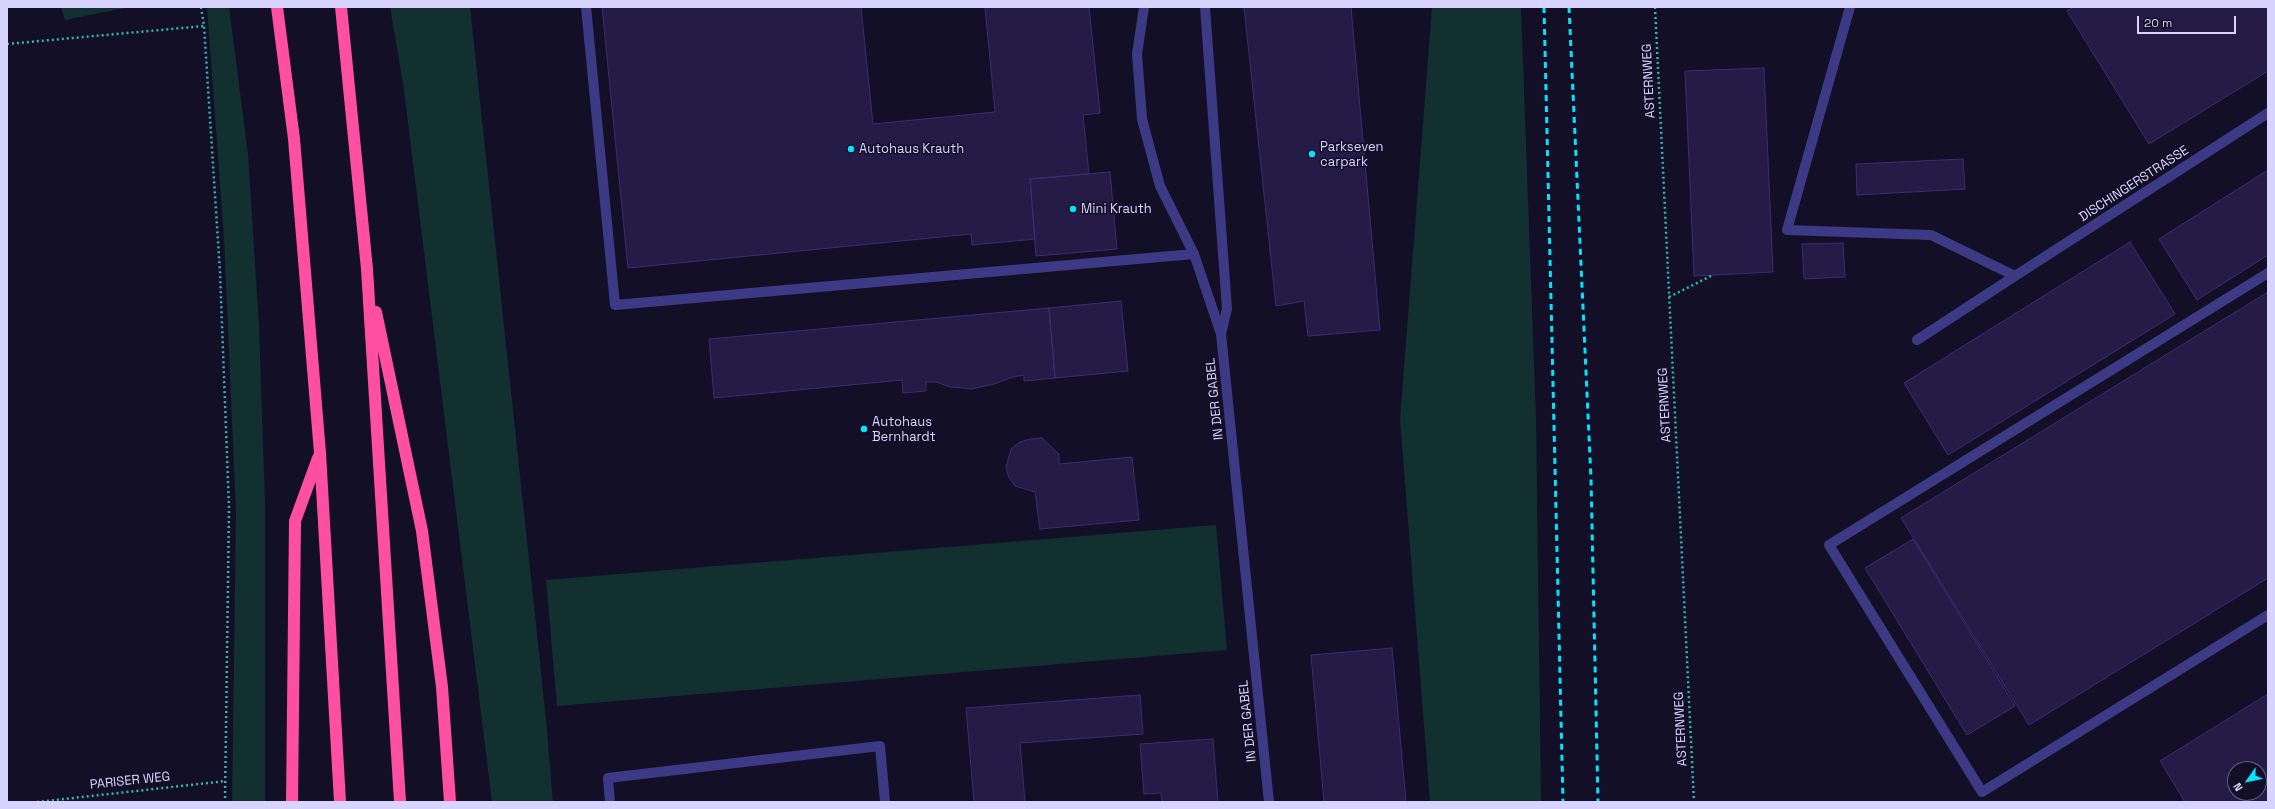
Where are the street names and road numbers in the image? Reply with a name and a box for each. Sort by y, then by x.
street label: ASTERNWEG [1639,43,1659,119]
street label: DISCHINGERSTRASSE [2076,143,2192,225]
street label: IN DER GABEL [1203,357,1227,441]
street label: ASTERNWEG [1655,367,1675,443]
street label: IN DER GABEL [1236,679,1260,763]
street label: ASTERNWEG [1671,691,1691,767]
street label: PARISER WEG [89,769,171,793]

